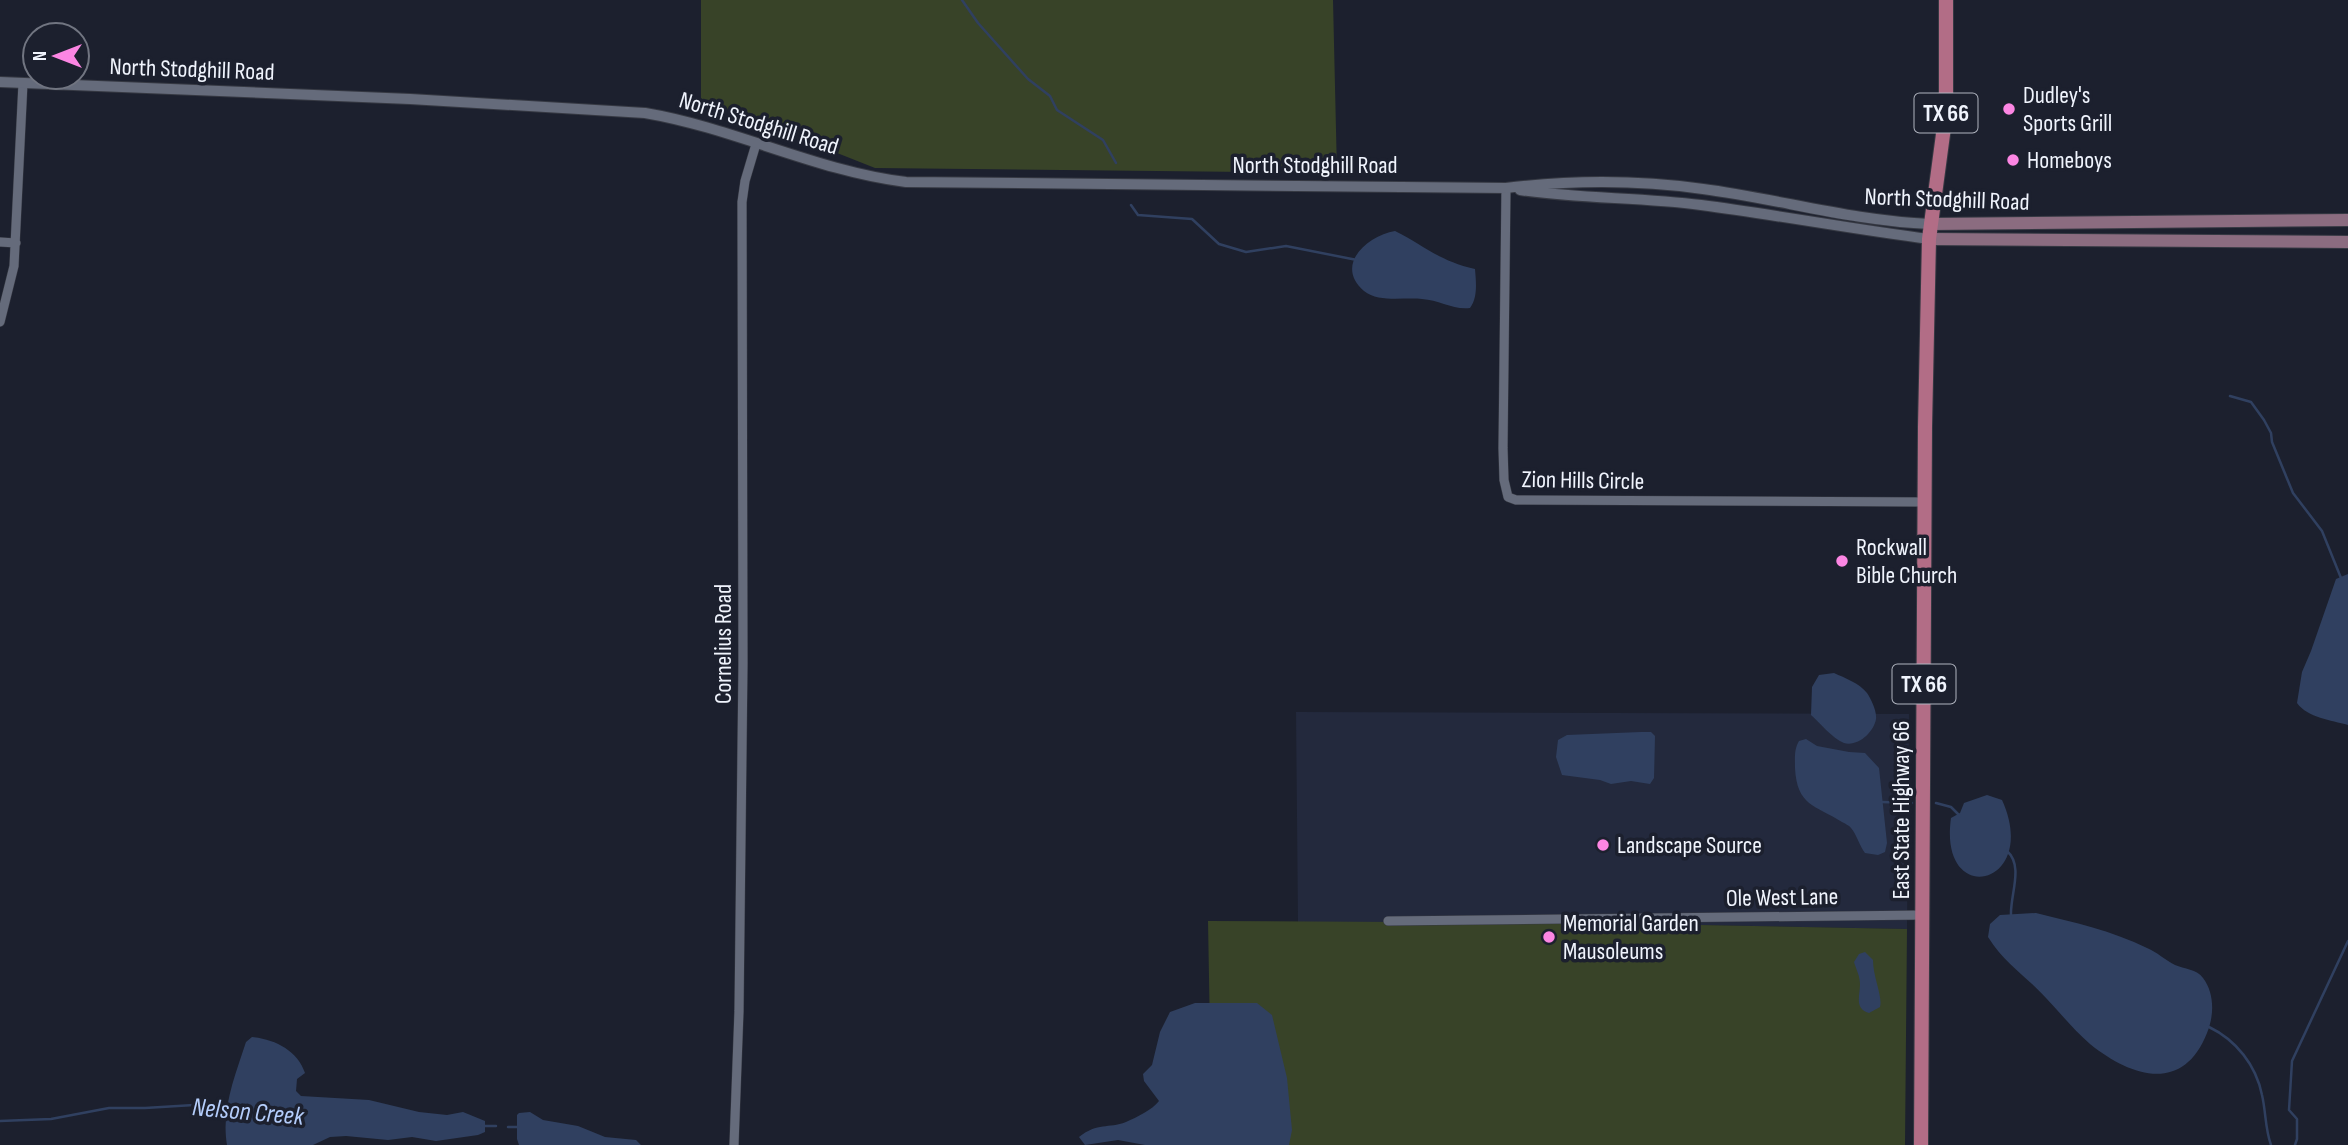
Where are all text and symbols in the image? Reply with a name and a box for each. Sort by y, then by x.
north arrow [21,21,91,91]
text: N [29,51,52,61]
street label: North Stodghill Road [109,52,275,87]
place label: Dudley's Sports Grill [2023,81,2112,138]
street label: North Stodghill Road [676,85,842,161]
road number: TX 66 [1914,94,1978,132]
marker: Dudley's Sports Grill [2001,101,2017,117]
place label: Homeboys [2027,146,2112,175]
street label: North Stodghill Road [1232,151,1398,180]
marker: Homeboys [2005,152,2021,168]
street label: North Stodghill Road [1864,182,2030,217]
street label: Zion Hills Circle [1521,465,1645,496]
place label: Rockwall Bible Church [1856,533,1957,590]
marker: Rockwall Bible Church [1834,553,1850,569]
street label: Cornelius Road [709,584,738,704]
road number: TX 66 [1892,664,1955,704]
street label: East State Highway 66 [1887,721,1916,899]
place label: Landscape Source [1617,831,1762,860]
marker: Landscape Source [1595,837,1611,853]
street label: Ole West Lane [1726,882,1838,913]
place label: Memorial Garden Mausoleums [1563,909,1699,966]
marker: Memorial Garden Mausoleums [1541,929,1557,945]
water label: Nelson Creek [191,1092,306,1133]

